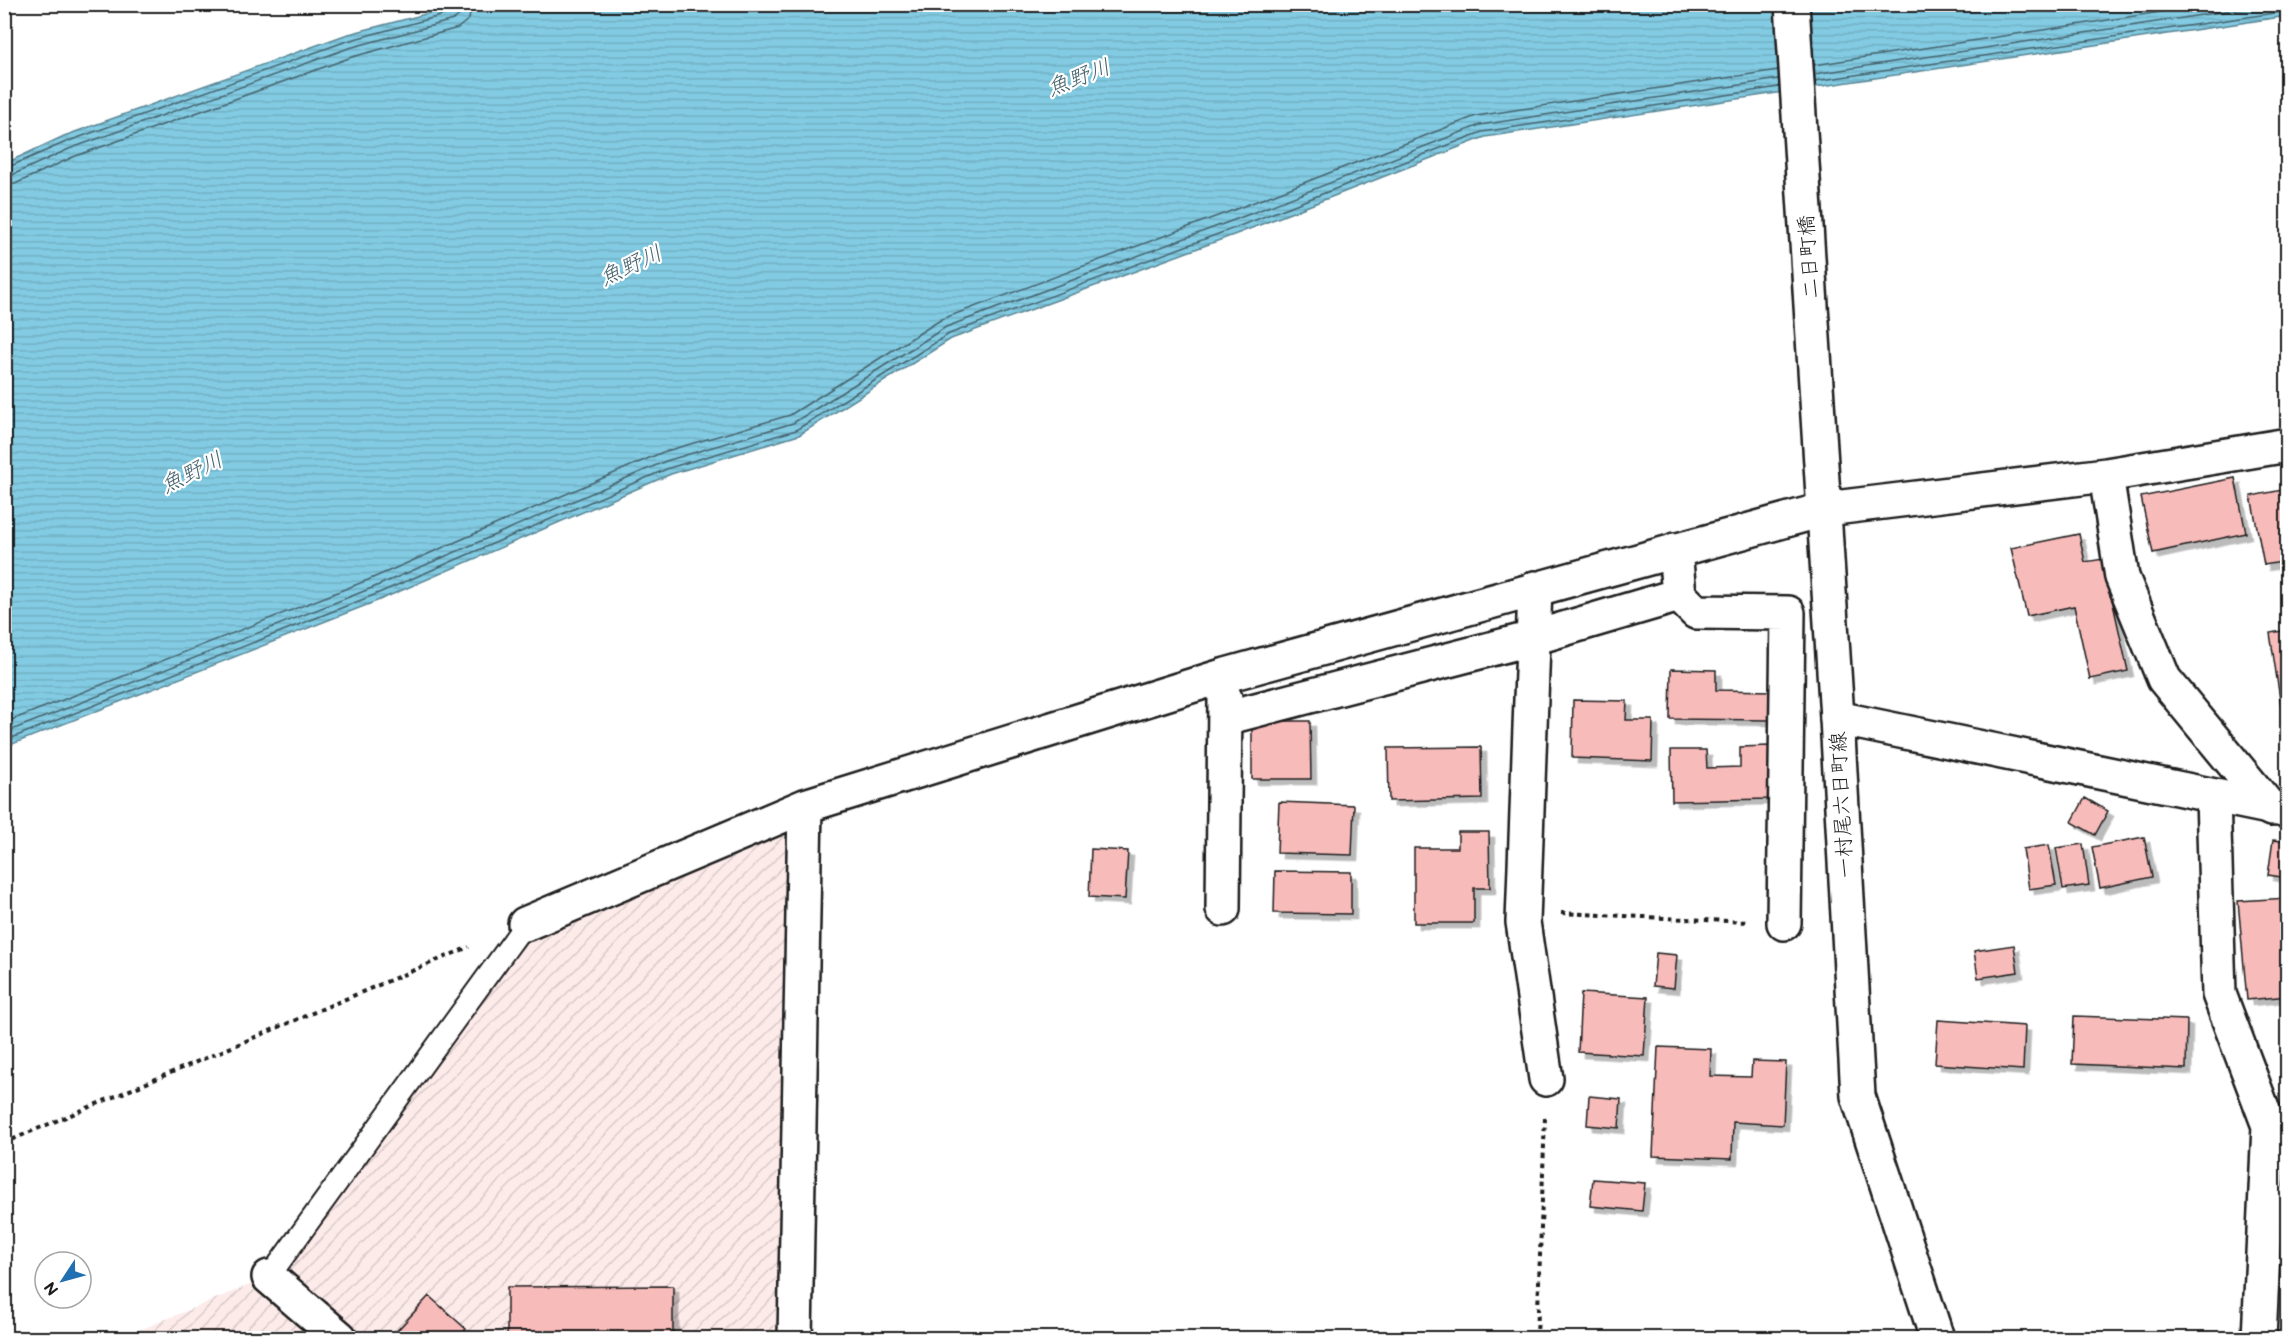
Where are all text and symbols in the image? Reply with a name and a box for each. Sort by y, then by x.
water label: 魚野川 [1043,54,1115,102]
street label: 二日町橋 [1794,214,1824,300]
water label: 魚野川 [595,240,667,292]
water label: 魚野川 [156,446,228,500]
street label: 一村尾六日町線 [1826,731,1858,879]
north arrow [33,1250,93,1310]
text: N [41,1277,63,1298]

